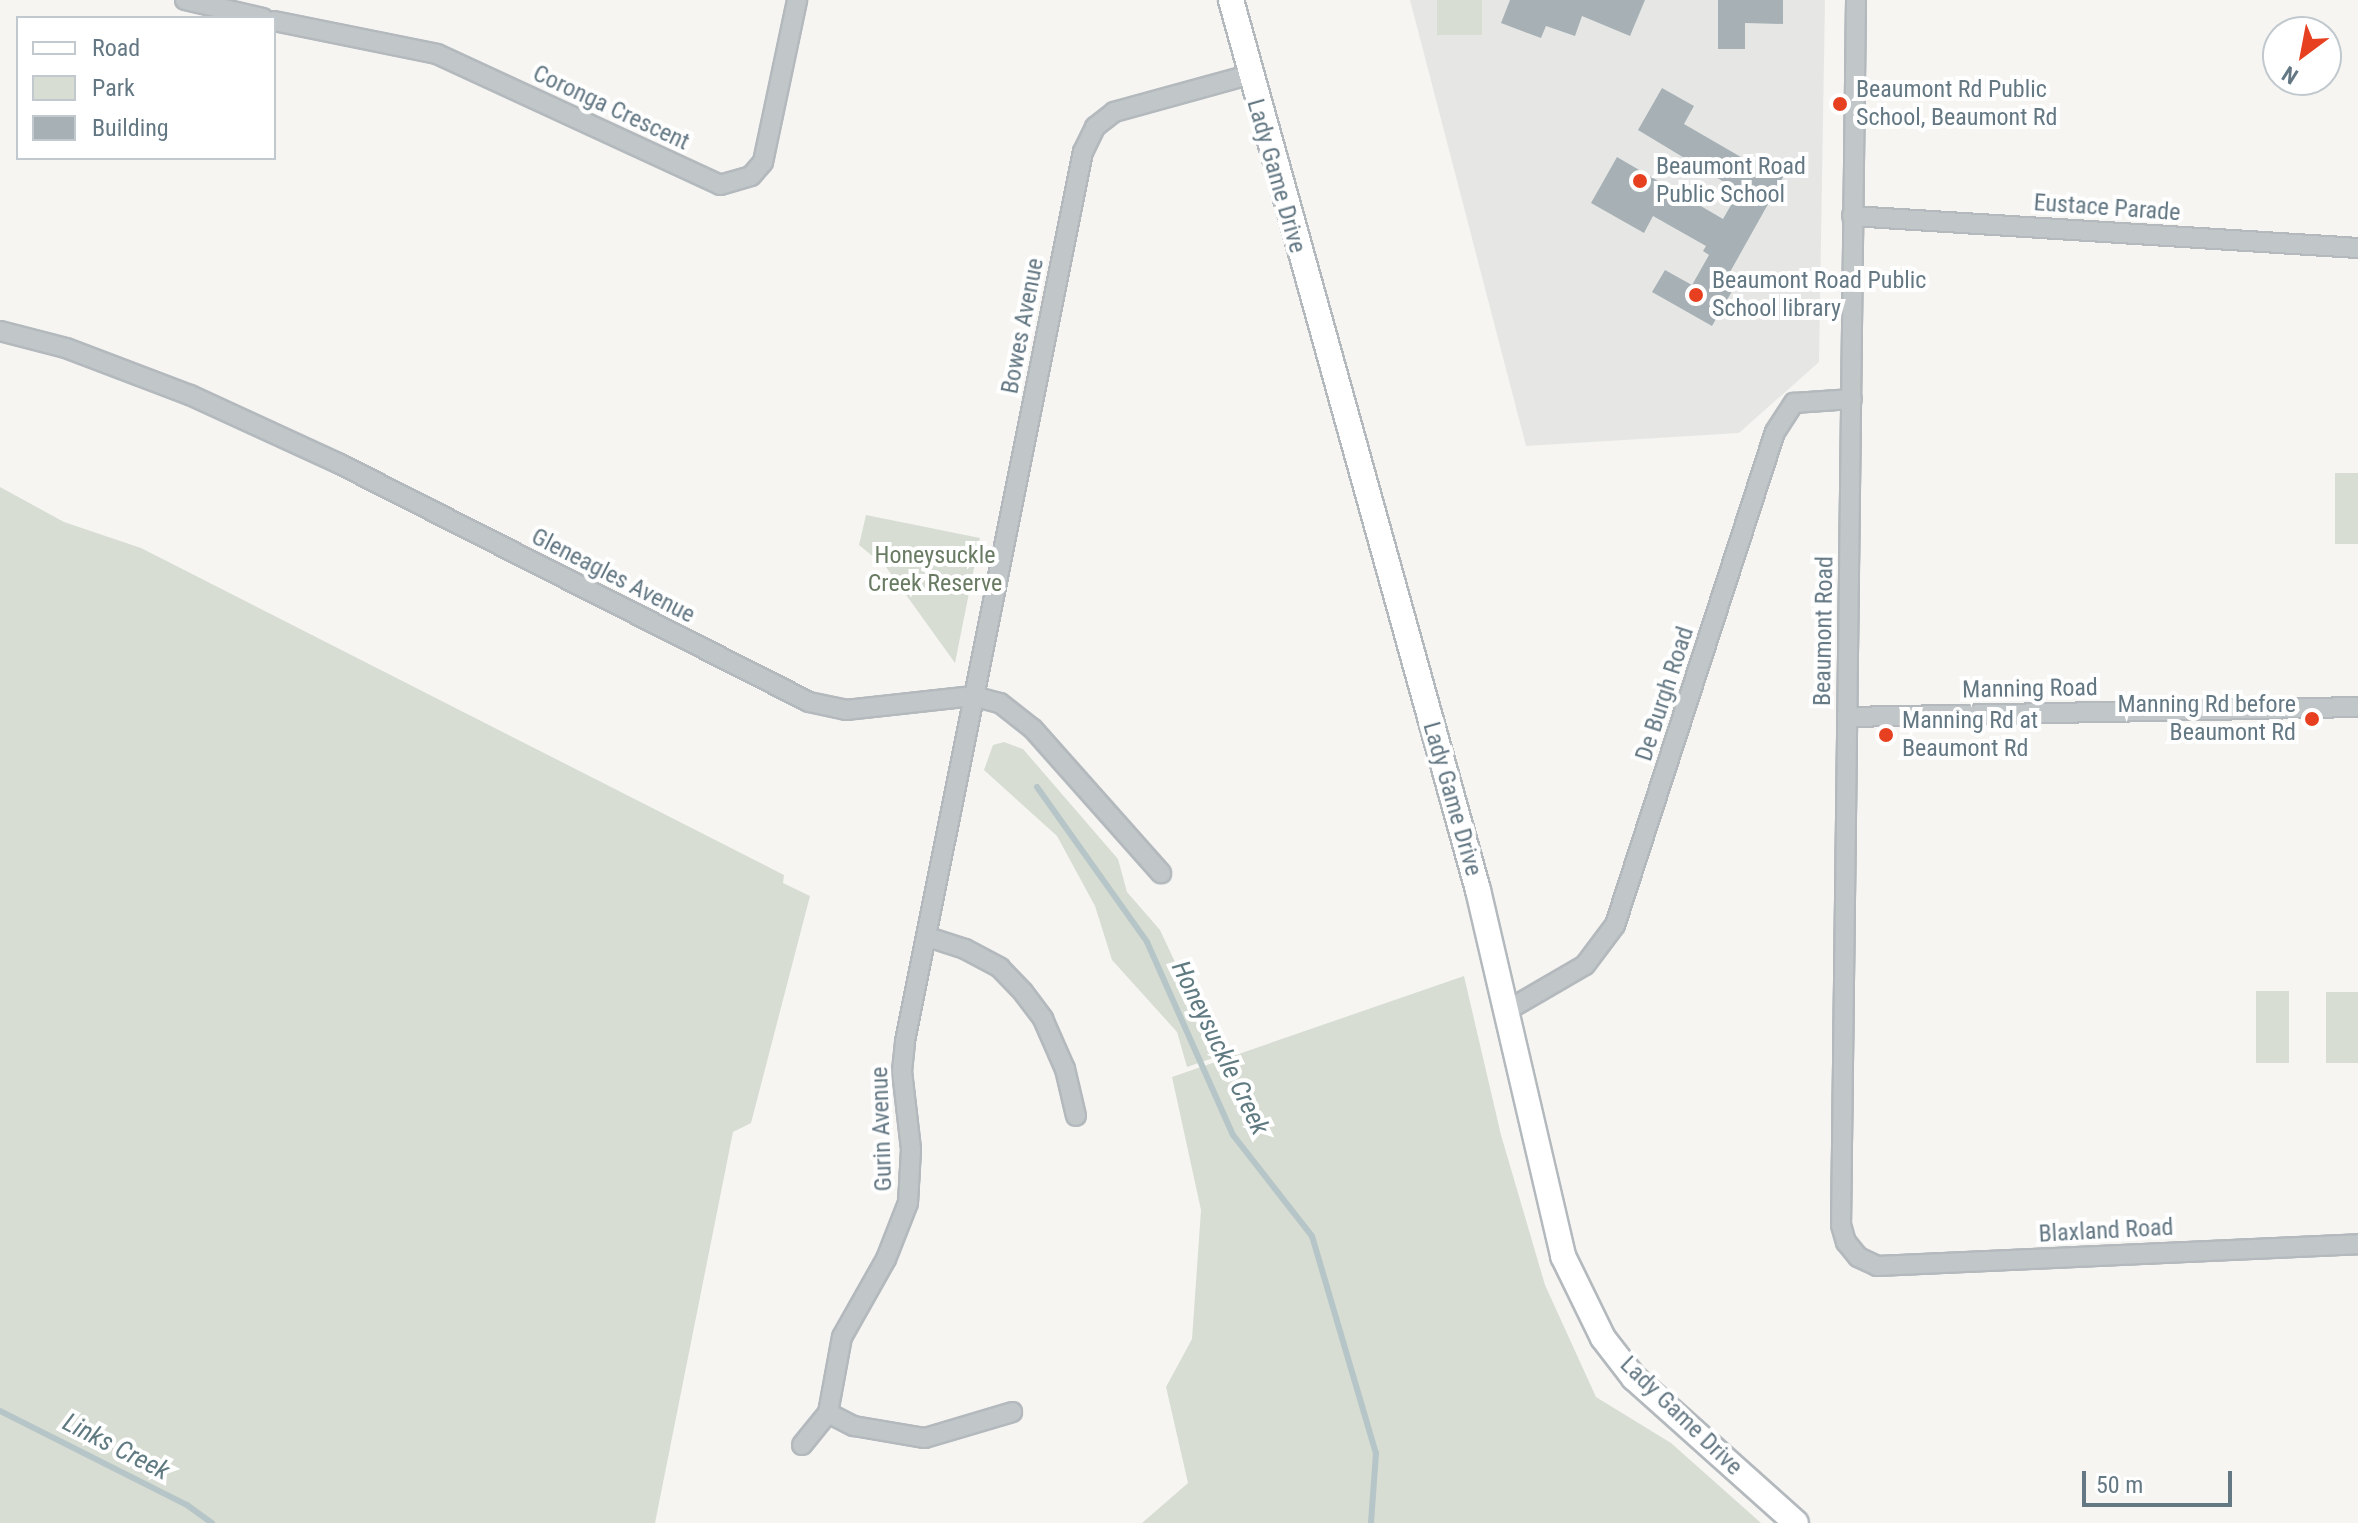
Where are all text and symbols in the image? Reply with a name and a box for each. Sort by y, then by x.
legend [16,16,276,160]
north arrow [2262,16,2342,96]
text: Road [92,34,140,62]
street label: Coronga Crescent [528,59,694,157]
text: N [2278,61,2302,89]
text: Park [92,74,135,102]
place label: Beaumont Rd Public School, Beaumont Rd [1856,76,2057,132]
marker: Beaumont Rd Public School, Beaumont Rd [1831,95,1849,113]
street label: Lady Game Drive [1240,96,1312,256]
text: Building [92,114,169,142]
place label: Beaumont Road Public School [1656,153,1806,209]
marker: Beaumont Road Public School [1631,172,1649,190]
street label: Eustace Parade [2033,189,2181,227]
street label: Bowes Avenue [996,256,1050,396]
place label: Beaumont Road Public School library [1712,267,1926,323]
marker: Beaumont Road Public School library [1687,286,1705,304]
street label: Gleneagles Avenue [527,522,699,630]
park label: Honeysuckle Creek Reserve [868,542,1002,598]
street label: Beaumont Road [1808,556,1840,706]
street label: De Burgh Road [1630,623,1700,765]
street label: Manning Road [1962,673,2098,705]
place label: Manning Rd before Beaumont Rd [2117,691,2296,747]
place label: Manning Rd at Beaumont Rd [1902,707,2038,763]
marker: Manning Rd before Beaumont Rd [2303,710,2321,728]
street label: Lady Game Drive [1416,719,1488,879]
marker: Manning Rd at Beaumont Rd [1877,726,1895,744]
water label: Honeysuckle Creek [1164,956,1276,1140]
street label: Gurin Avenue [865,1066,899,1192]
street label: Blaxland Road [2038,1213,2174,1249]
street label: Lady Game Drive [1614,1351,1748,1481]
water label: Links Creek [57,1407,175,1487]
scale bar [2086,1455,2236,1505]
text: 50 m [2096,1471,2143,1499]

